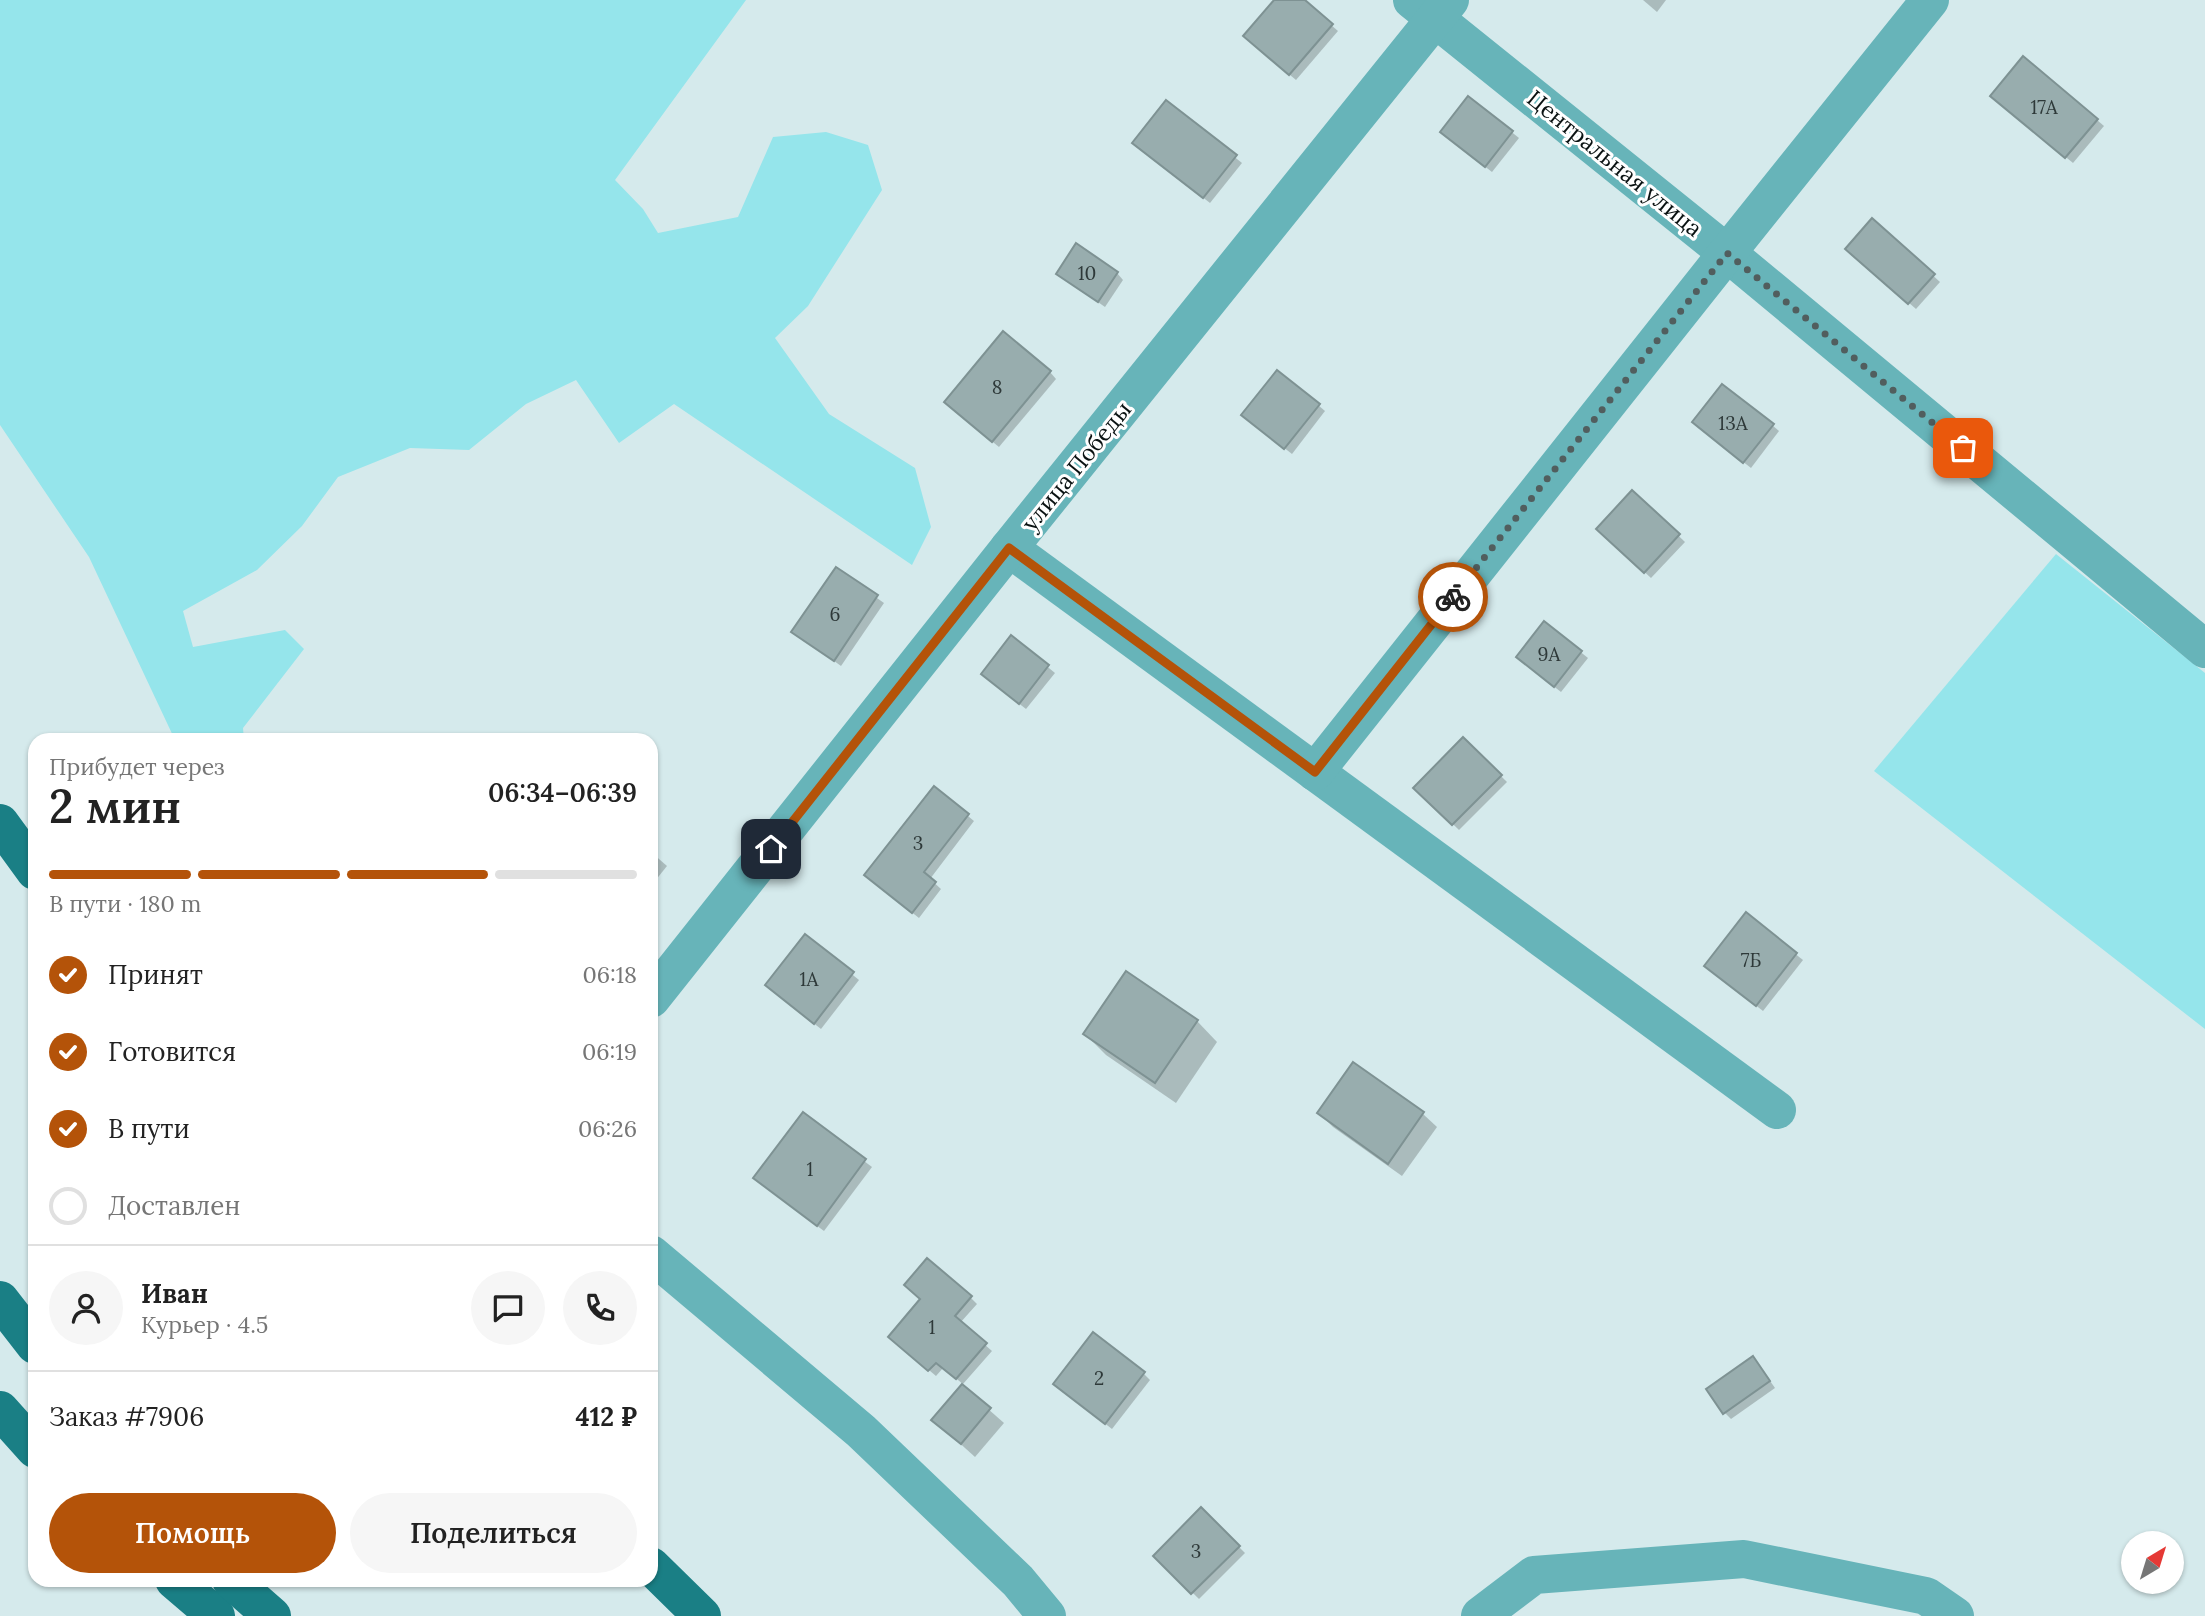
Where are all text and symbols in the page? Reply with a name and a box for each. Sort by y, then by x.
street label: Центральная улица [1521,83,1709,243]
house number: 17А [2030,95,2059,119]
house number: 10 [1078,261,1096,285]
house number: 8 [992,375,1002,399]
street label: улица Победы [1015,395,1137,537]
house number: 13А [1718,411,1749,435]
pin [1933,418,1993,478]
icon: bag [1944,429,1982,467]
courier [1418,562,1488,632]
icon: bike [1434,578,1472,616]
house number: 6 [830,602,841,626]
house number: 9А [1538,642,1562,666]
text: Прибудет через [49,752,225,781]
text: 06:34–06:39 [488,776,637,809]
text: 2 мин [49,777,181,836]
pin [741,819,801,879]
icon: home [752,830,790,868]
house number: 3 [913,831,923,855]
text: В пути · 180 m [49,889,201,918]
house number: 7Б [1741,948,1761,972]
icon: check [49,956,87,994]
text: Принят [108,958,203,991]
text: 06:18 [582,960,637,989]
house number: 1А [799,967,820,991]
icon: check [49,1033,87,1071]
text: Готовится [108,1035,236,1068]
text: 06:19 [582,1037,637,1066]
icon: check [49,1110,87,1148]
text: В пути [108,1112,190,1145]
text: 06:26 [578,1114,637,1143]
house number: 1 [807,1157,814,1181]
text: Доставлен [108,1189,241,1222]
button: person [49,1271,123,1345]
button: chat [471,1271,545,1345]
button: phone [563,1271,637,1345]
text: Иван [141,1277,208,1310]
text: Курьер · 4.5 [141,1310,268,1339]
house number: 1 [929,1315,936,1339]
house number: 2 [1094,1366,1104,1390]
text: Заказ #7906 [49,1400,204,1433]
text: 412 ₽ [575,1400,637,1433]
button: Помощь [49,1493,336,1573]
button: Поделиться [350,1493,637,1573]
north arrow [2121,1531,2184,1594]
map controls [2121,1531,2184,1594]
house number: 3 [1191,1539,1201,1563]

